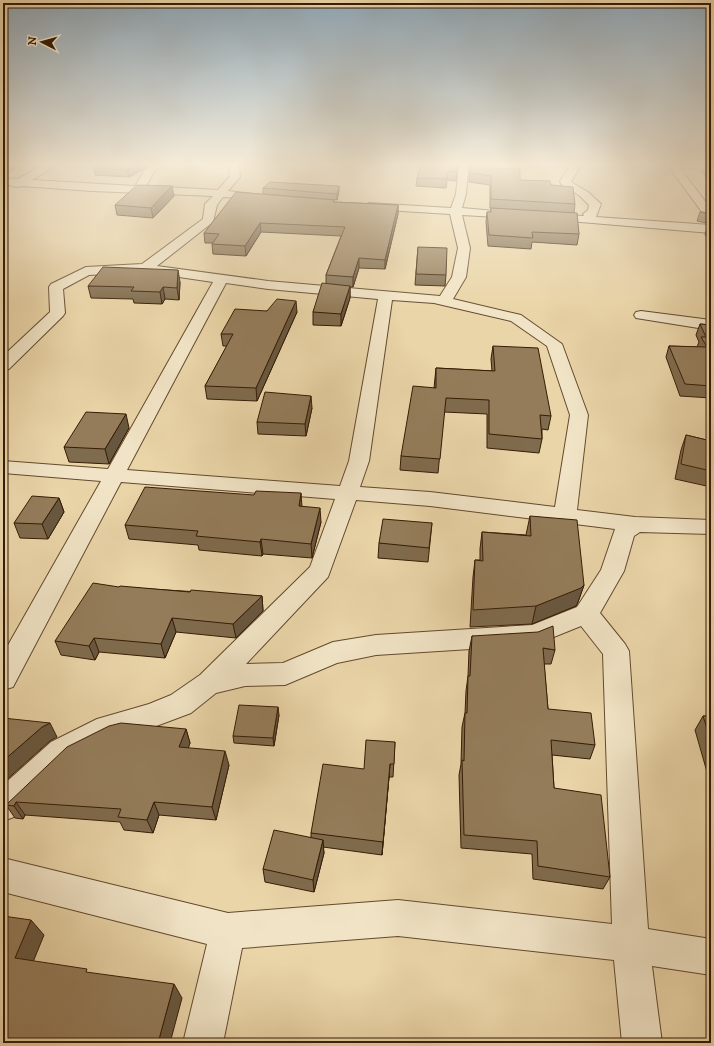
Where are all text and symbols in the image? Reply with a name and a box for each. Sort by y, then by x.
north arrow [22,22,62,62]
text: N [26,36,40,46]

